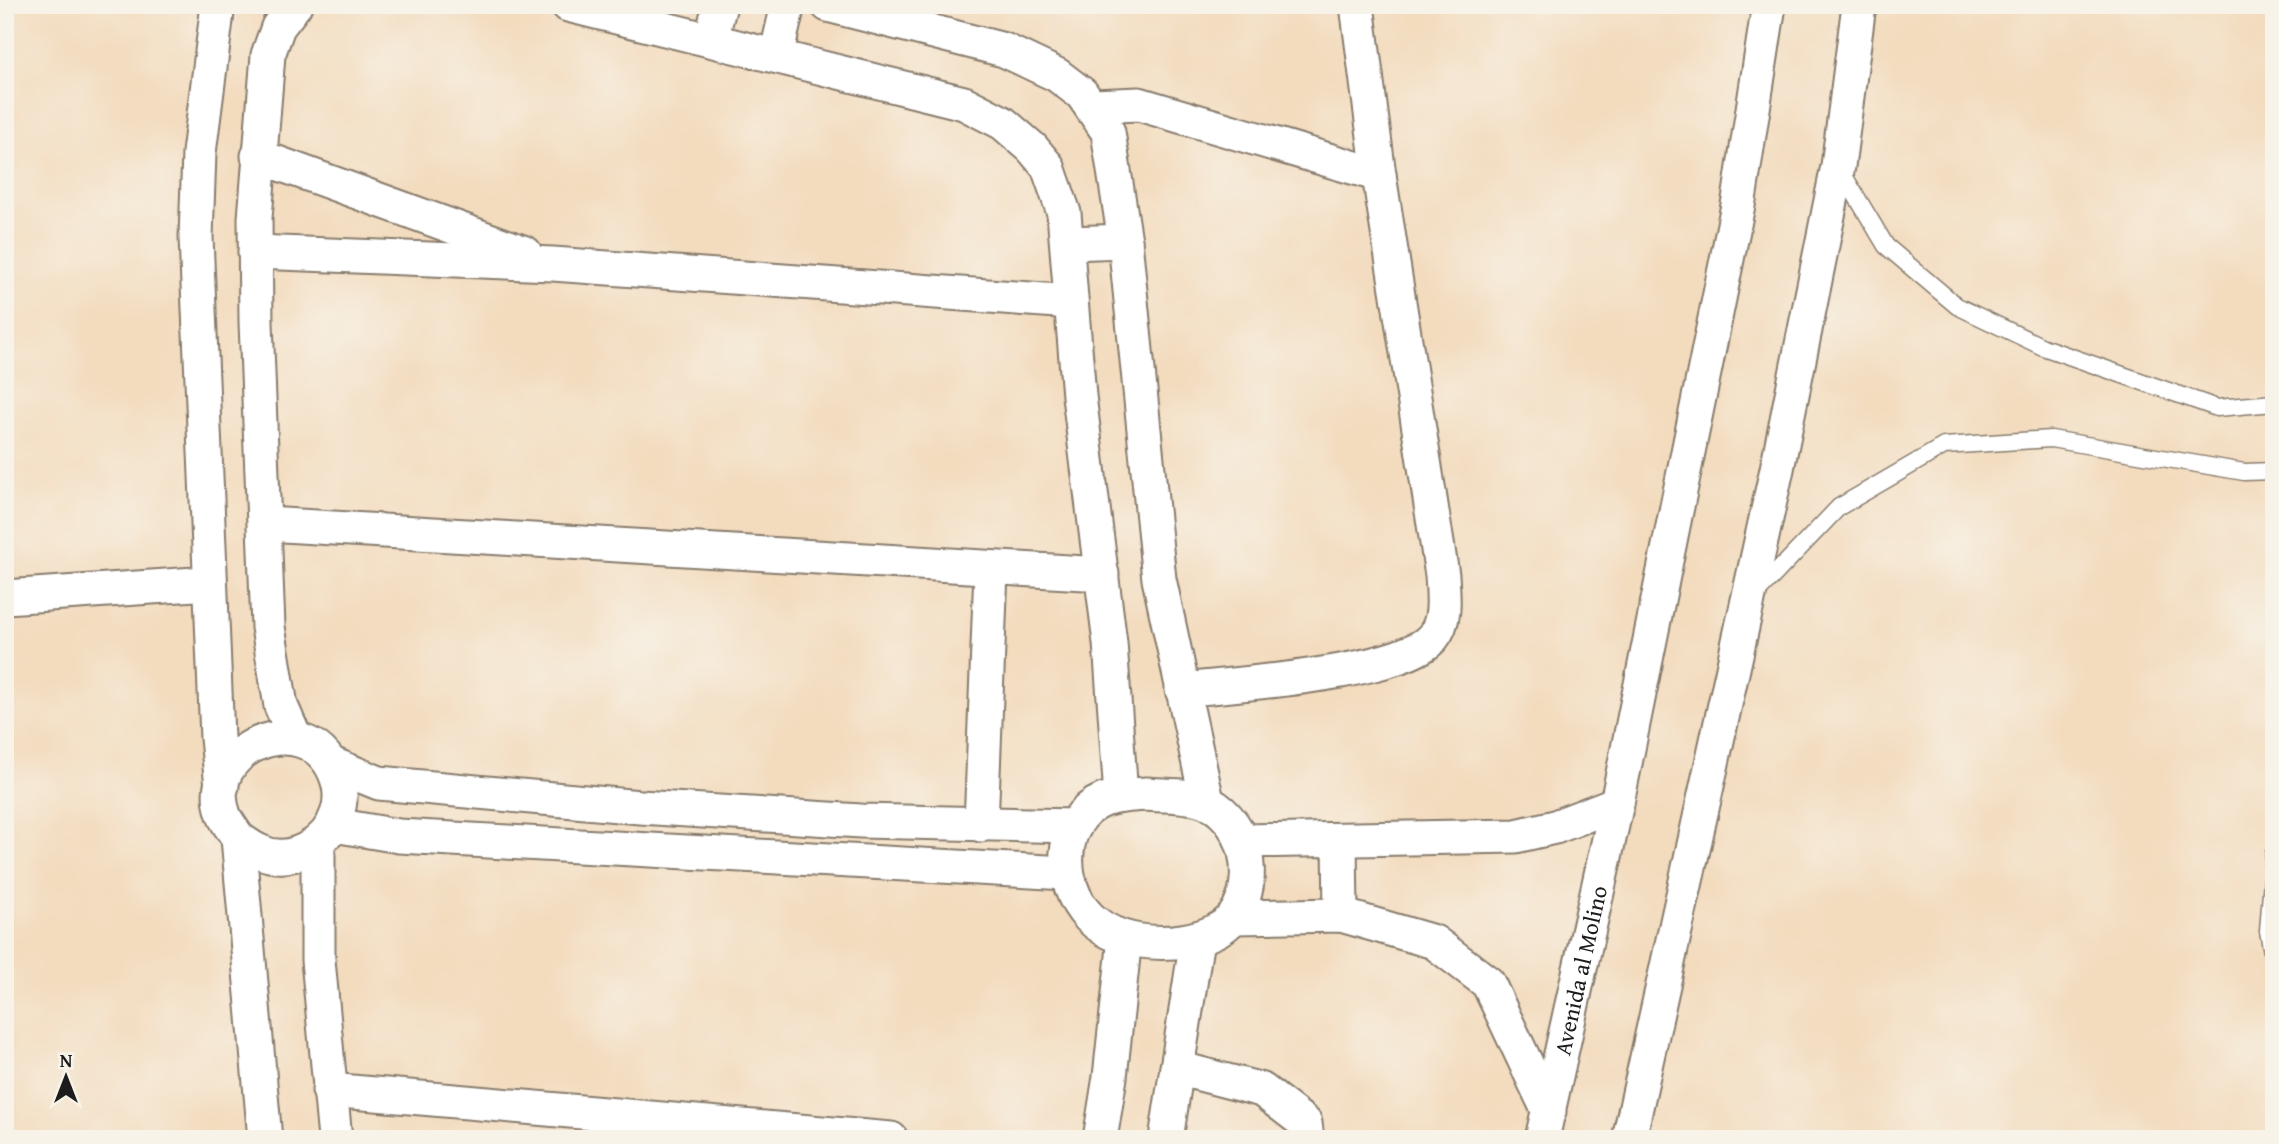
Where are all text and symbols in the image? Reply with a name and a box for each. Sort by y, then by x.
street label: Avenida al Molino [1545,882,1615,1058]
north arrow [32,1042,102,1112]
text: N [60,1046,73,1074]

